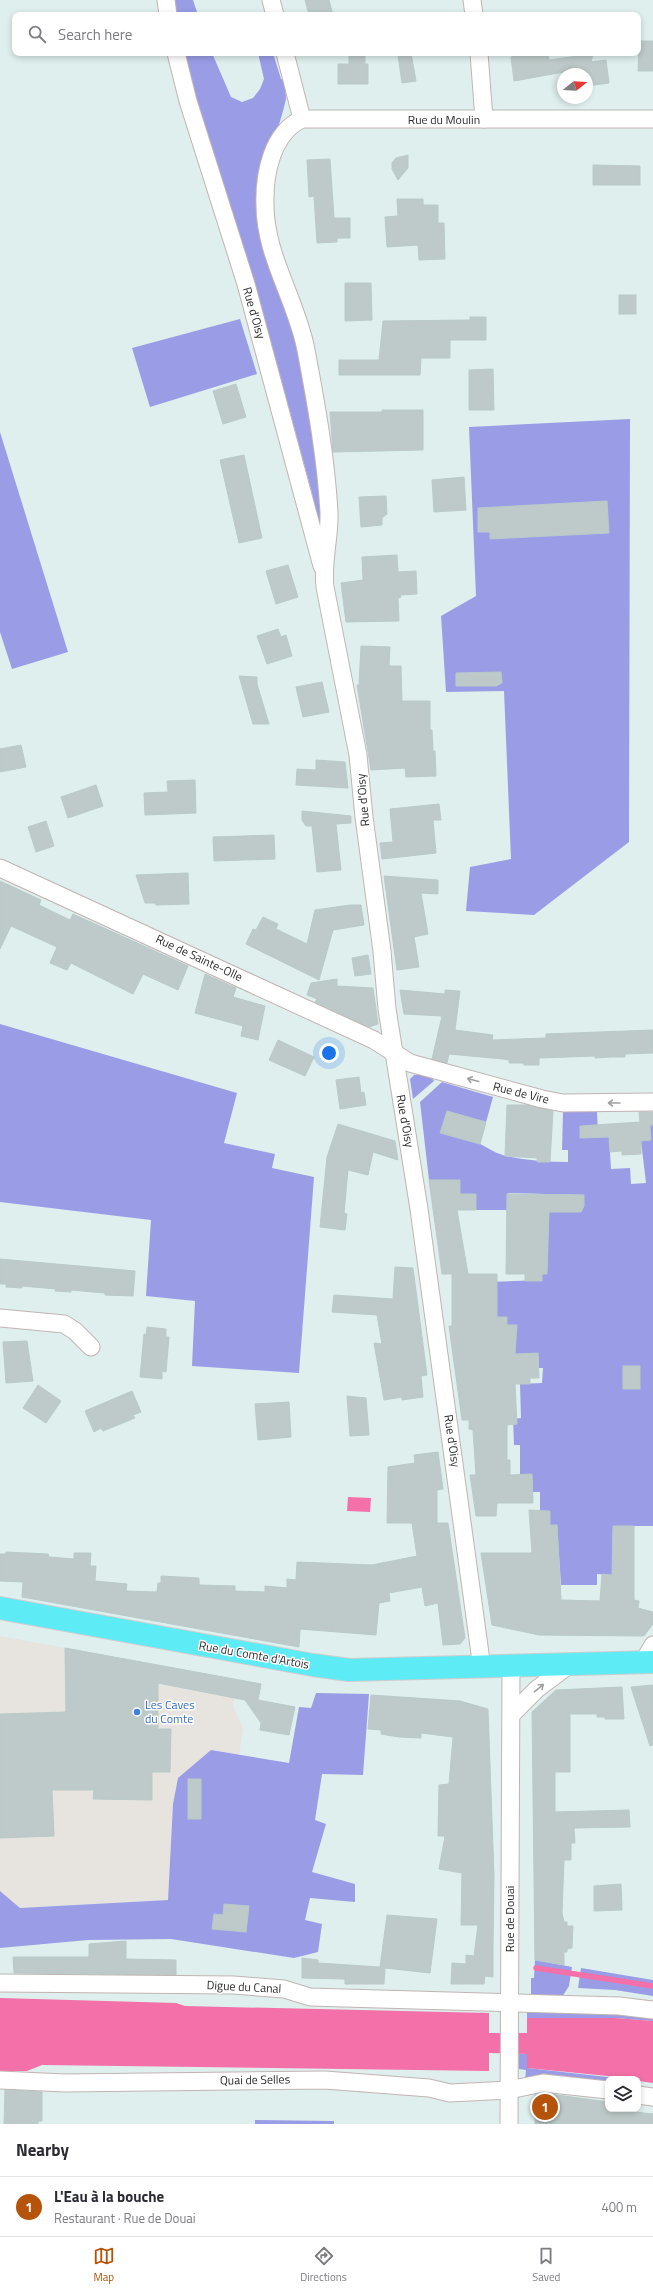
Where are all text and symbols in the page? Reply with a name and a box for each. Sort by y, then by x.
search box [12,12,641,56]
icon: search [26,23,48,45]
text: Search here [58,23,132,46]
north arrow [557,68,593,104]
street label: Rue du Moulin [408,110,480,129]
street label: Rue d'Oisy [238,285,271,341]
street label: Rue d'Oisy [351,773,374,827]
street label: Rue de Sainte-Olle [153,929,246,986]
your location [319,1043,339,1063]
one-way arrow [467,1076,480,1083]
street label: Rue de Vire [491,1076,551,1109]
street label: Rue d'Oisy [392,1093,419,1149]
one-way arrow [608,1099,621,1107]
street label: Rue d'Oisy [439,1413,466,1469]
street label: Rue du Comte d'Artois [197,1635,311,1674]
one-way arrow [533,1683,544,1692]
place label: Les Caves du Comte [145,1695,195,1728]
marker: Les Caves du Comte [132,1707,142,1717]
street label: Rue de Douai [500,1886,519,1952]
street label: Digue du Canal [206,1975,282,1998]
street label: Quai de Selles [220,2069,291,2090]
map controls [605,2076,641,2112]
button: layers [605,2076,641,2112]
pin: 1 [532,2092,558,2122]
text: Nearby [16,2137,69,2163]
text: L'Eau à la bouche [54,2185,164,2208]
text: 1 [25,2197,33,2217]
text: 400 m [601,2197,637,2217]
text: Restaurant · Rue de Douai [54,2208,196,2228]
tab: Map [93,2245,115,2285]
tab: Directions [300,2245,347,2285]
tab: Saved [532,2245,560,2285]

